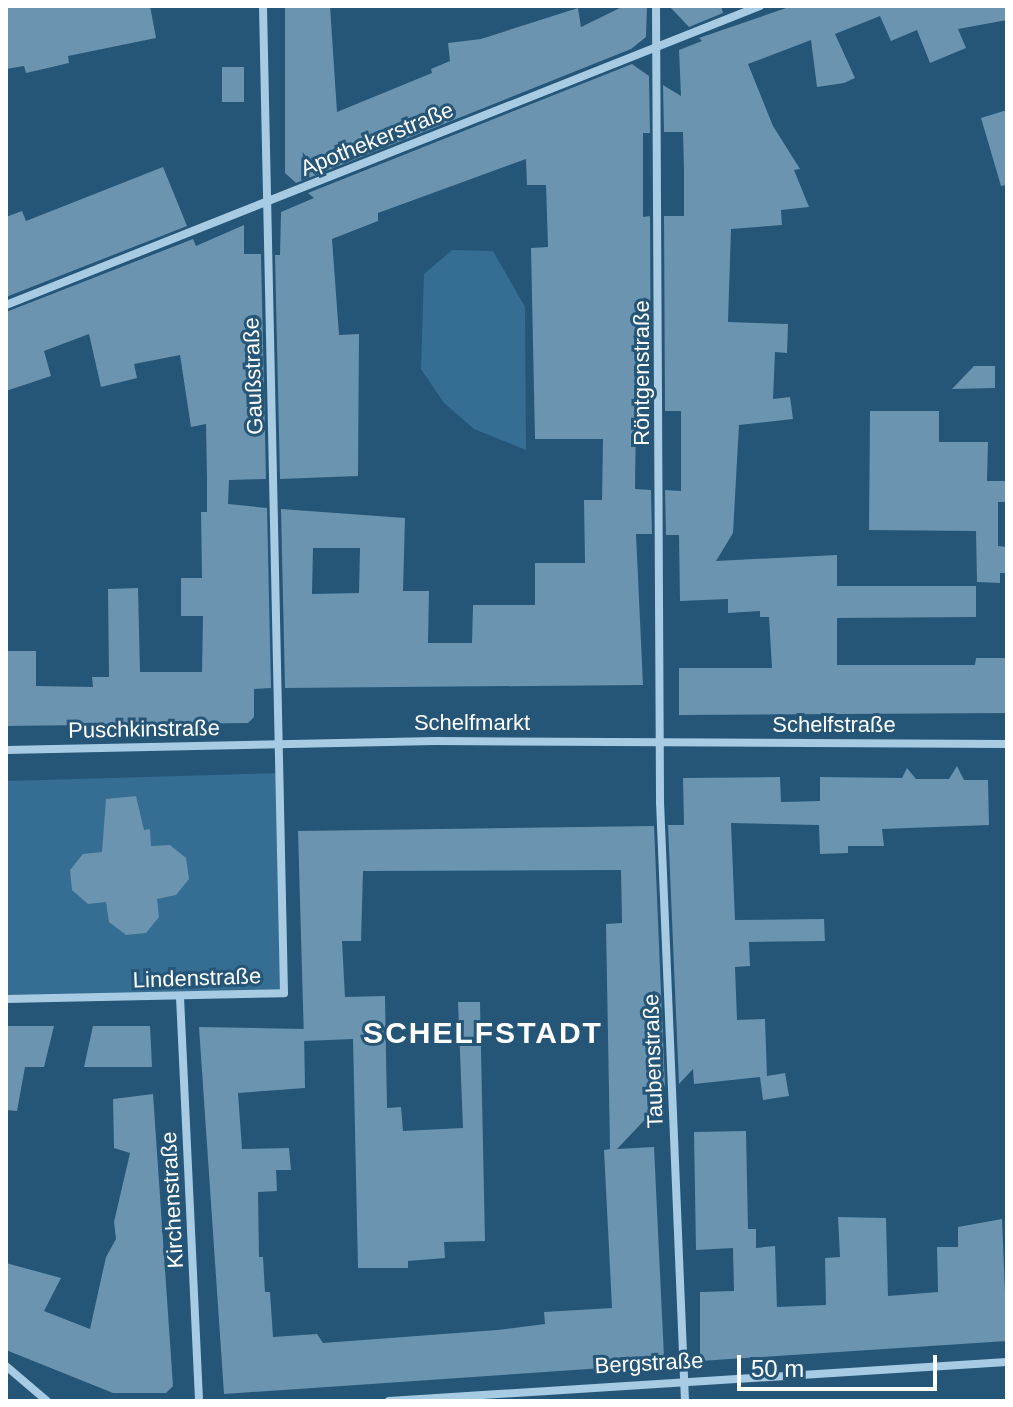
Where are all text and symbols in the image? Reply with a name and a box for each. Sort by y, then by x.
street label: Apothekerstraße [297,96,457,182]
street label: Röntgenstraße [629,300,655,446]
street label: Gaußstraße [238,317,268,435]
street label: Schelfmarkt [414,710,530,736]
street label: Schelfstraße [772,712,896,738]
street label: Puschkinstraße [68,714,220,744]
street label: Lindenstraße [132,963,262,993]
street label: Taubenstraße [637,993,669,1129]
district label: SCHELFSTADT [363,1015,603,1051]
street label: Kirchenstraße [155,1131,189,1269]
scale bar [741,1339,941,1389]
street label: Bergstraße [594,1347,704,1379]
text: 50 m [751,1355,804,1382]

